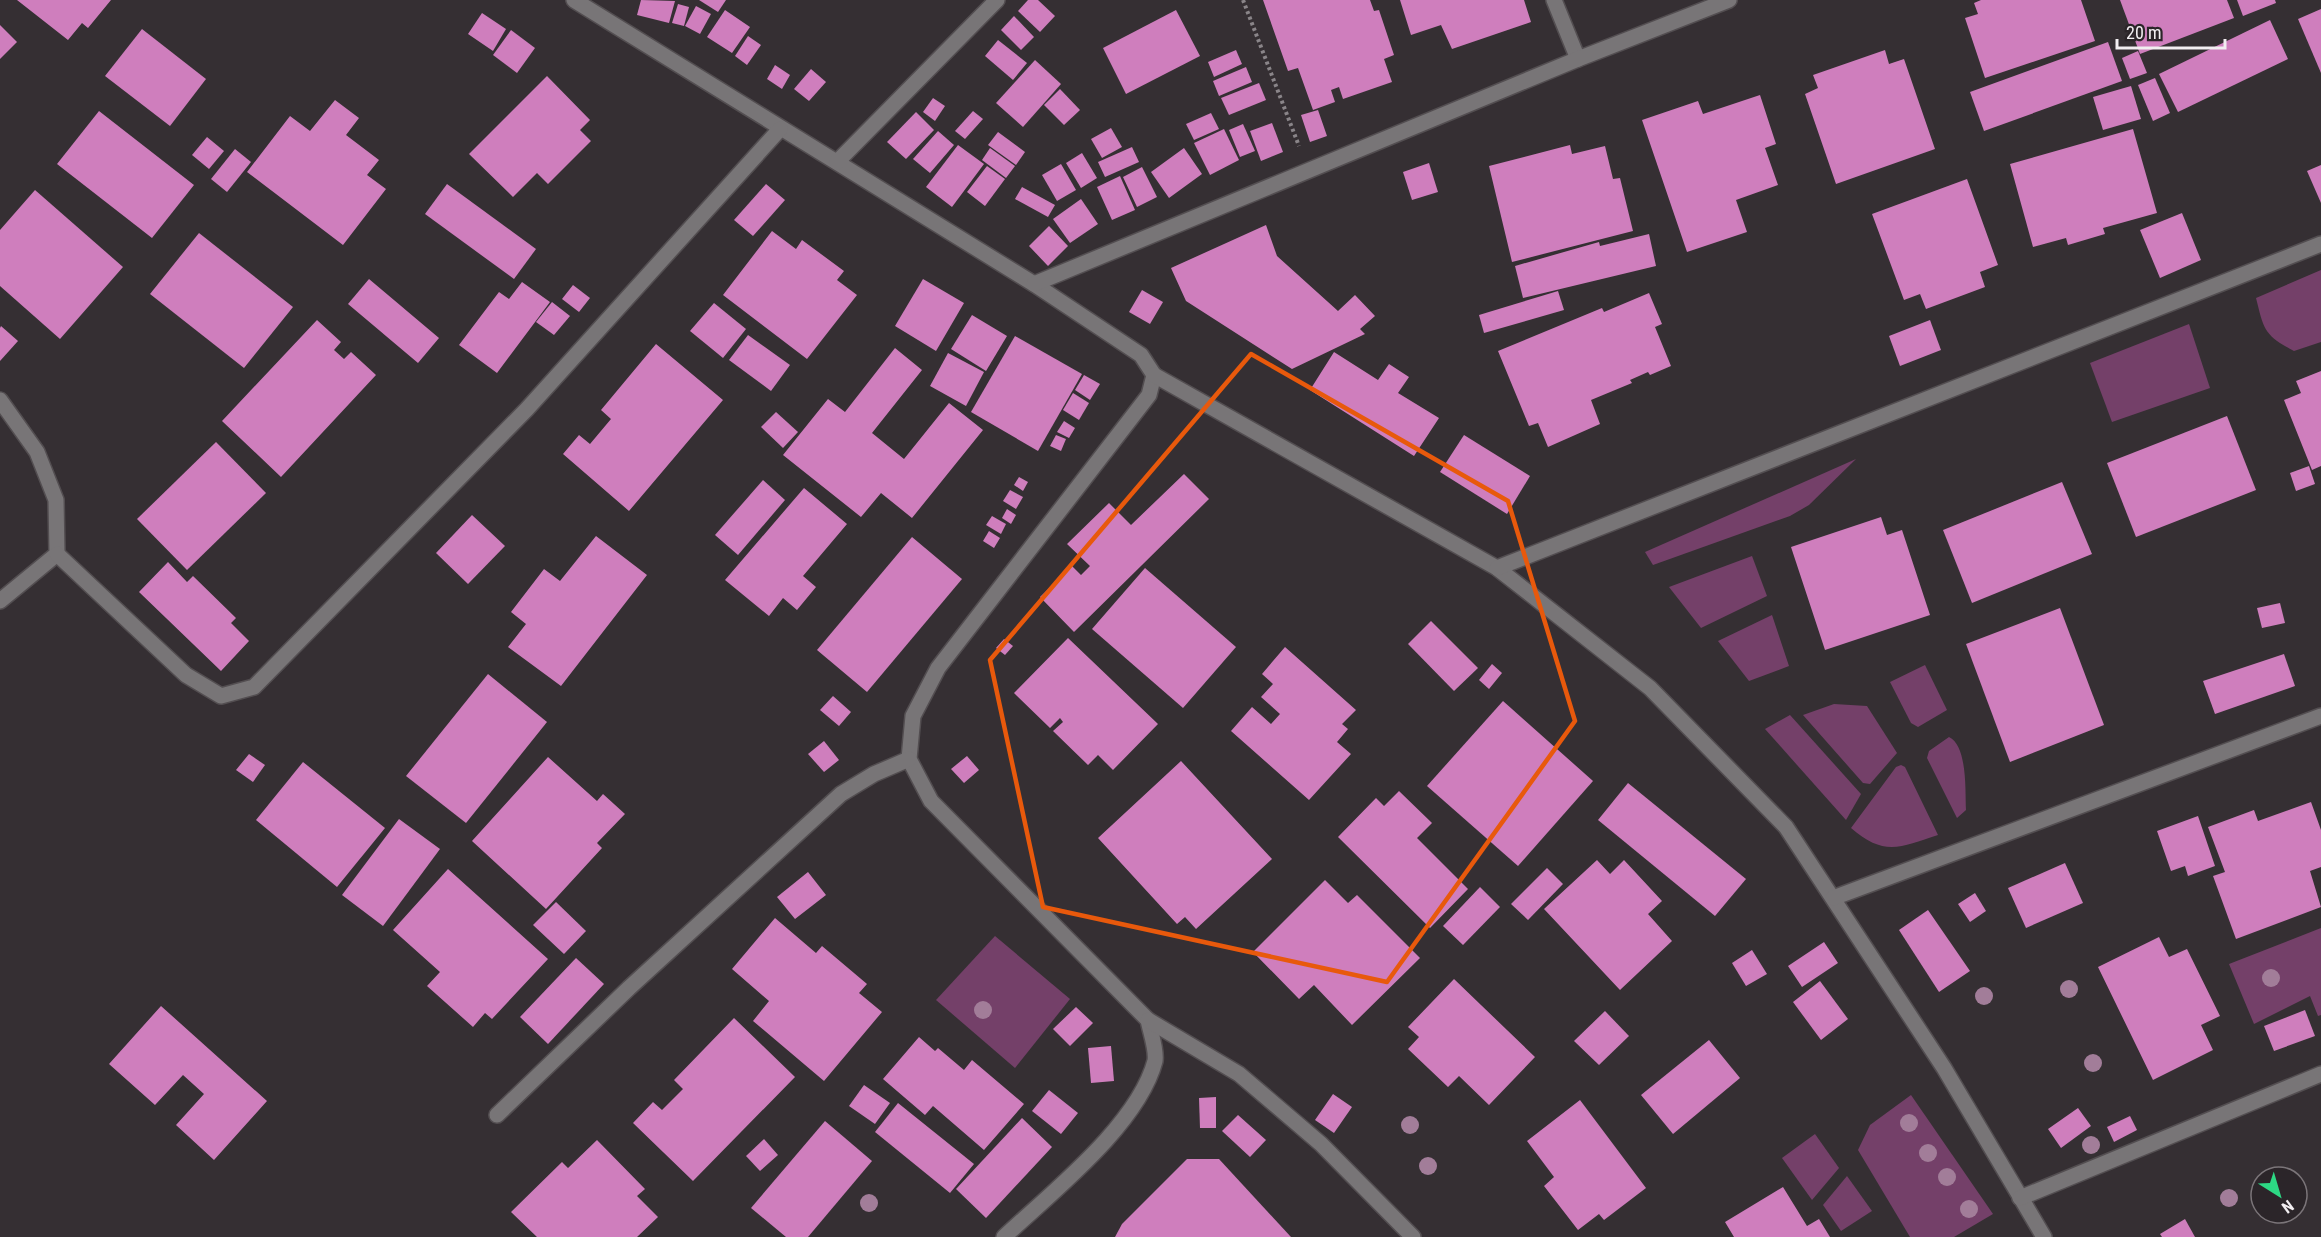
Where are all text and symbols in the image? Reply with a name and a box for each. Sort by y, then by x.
scale bar [2117,12,2225,50]
text: 20 m [2126,22,2161,43]
north arrow [2249,1165,2309,1225]
text: N [2278,1196,2297,1217]

